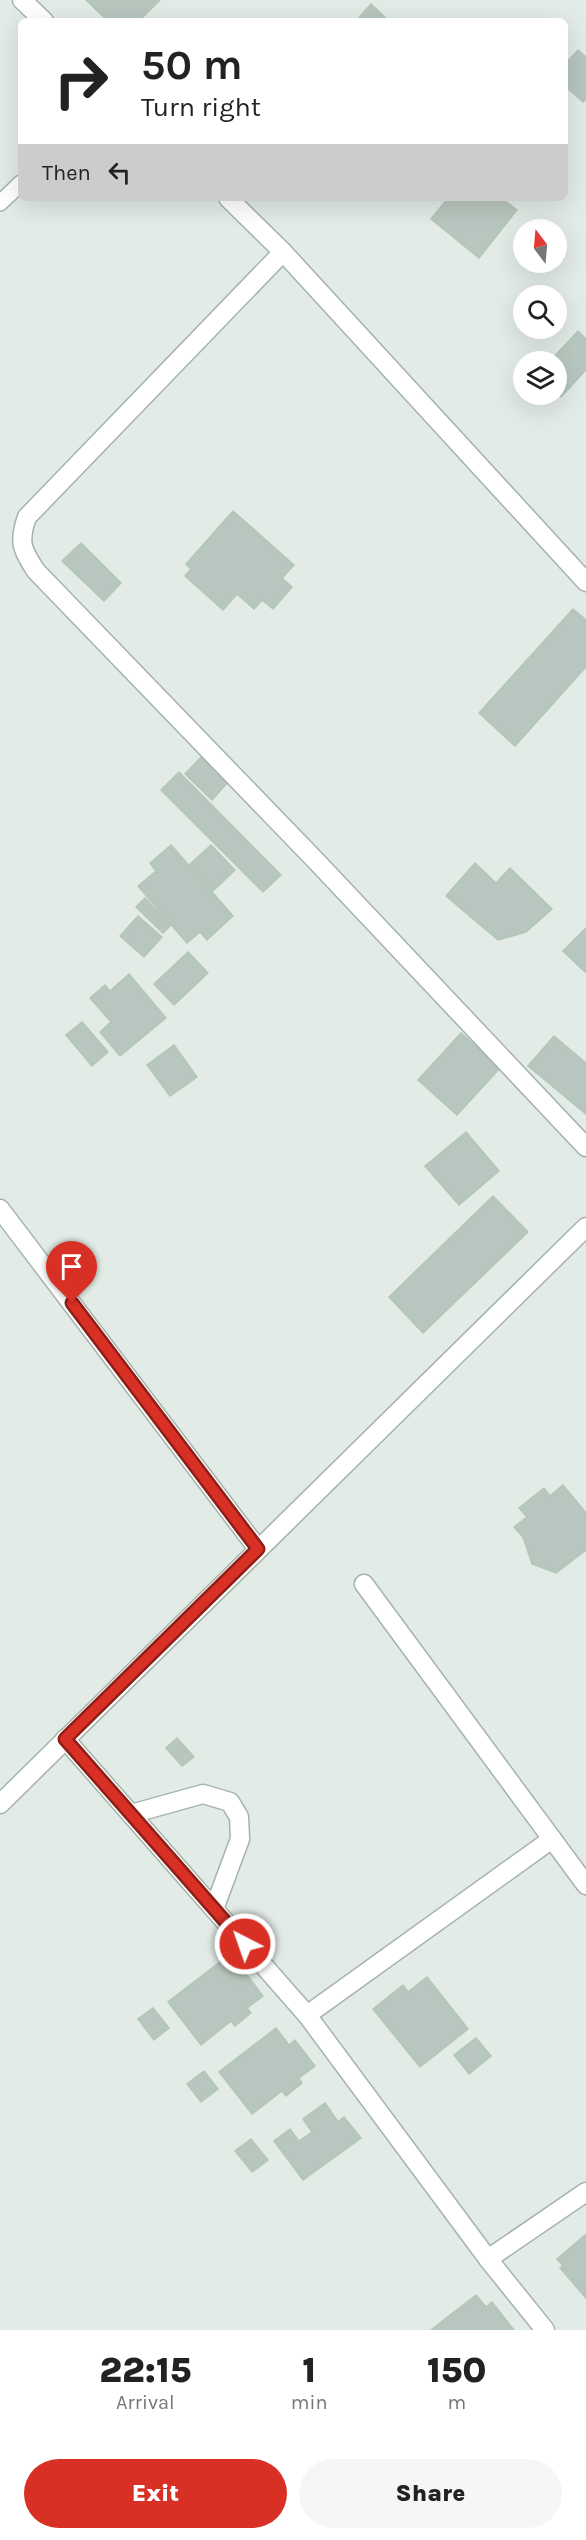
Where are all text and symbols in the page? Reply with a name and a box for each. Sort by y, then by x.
text: 50 m [141,40,243,90]
icon: right [42,42,120,120]
text: Turn right [141,91,261,123]
icon: left [103,156,136,189]
text: Then [42,160,91,186]
north arrow [513,219,567,273]
map controls [513,219,567,405]
button: search [513,285,567,339]
button: layers [513,351,567,405]
pin [46,1241,97,1303]
icon: arrive [55,1250,88,1283]
position arrow [213,1912,277,1976]
text: 22:15 [99,2349,191,2391]
text: 1 [302,2349,316,2391]
text: 150 [427,2349,487,2391]
text: Arrival [116,2391,175,2414]
text: min [291,2391,328,2414]
text: m [447,2391,466,2414]
button: Exit [24,2459,287,2528]
button: Share [299,2459,562,2528]

